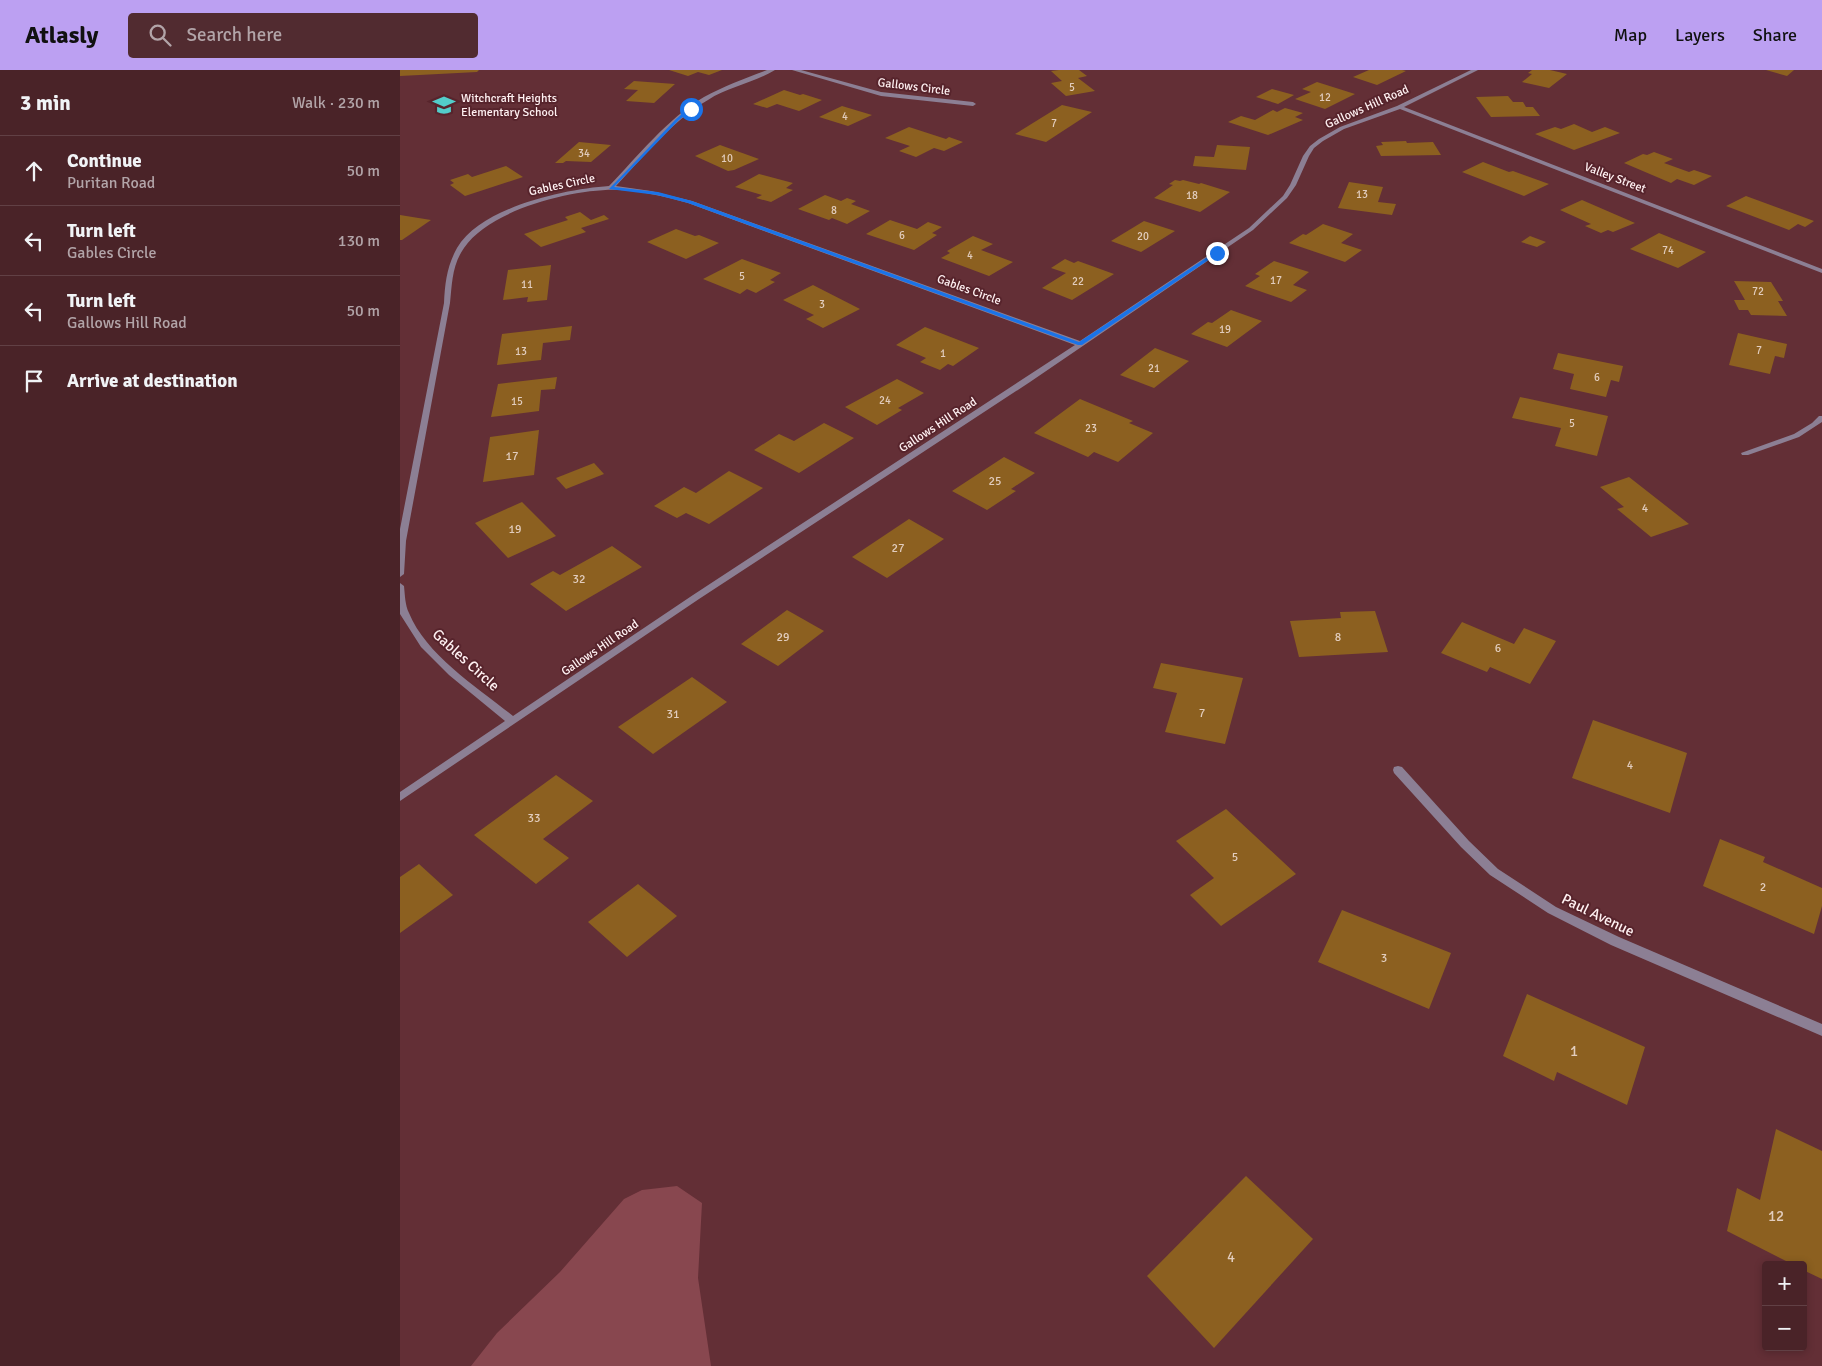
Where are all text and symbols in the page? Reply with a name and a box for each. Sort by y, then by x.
search box [128,13,478,58]
text: Atlasly [25,20,98,50]
icon: search [146,21,174,49]
text: Search here [186,23,282,47]
text: Map [1614,24,1647,46]
text: Layers [1675,24,1725,46]
text: Share [1753,24,1797,46]
street label: Gallows Circle [877,75,951,99]
house number: 5 [1069,81,1075,94]
street label: Gallows Hill Road [1323,82,1411,132]
text: 3 min [20,90,71,116]
place label: Witchcraft Heights Elementary School [461,91,558,120]
house number: 12 [1319,91,1331,104]
school or university icon: Witchcraft Heights Elementary School [431,92,457,118]
text: Walk · 230 m [292,93,380,113]
route start [680,98,703,121]
house number: 4 [842,110,848,123]
house number: 7 [1051,117,1057,130]
house number: 34 [578,147,590,160]
text: Continue [67,149,142,173]
house number: 10 [721,152,733,165]
icon: ahead [20,157,48,185]
street label: Valley Street [1582,159,1648,197]
text: 50 m [346,161,380,181]
street label: Gables Circle [528,171,596,199]
text: Puritan Road [67,173,155,193]
house number: 13 [1356,188,1368,201]
house number: 18 [1186,189,1198,202]
house number: 8 [831,204,837,217]
text: Turn left [67,219,136,243]
icon: left [20,227,48,255]
house number: 6 [899,229,905,242]
house number: 20 [1137,230,1149,243]
text: 130 m [338,231,380,251]
route end [1206,242,1229,265]
text: Gables Circle [67,243,157,263]
house number: 74 [1662,244,1674,257]
house number: 4 [967,249,973,262]
house number: 5 [739,270,745,283]
street label: Gables Circle [935,271,1003,309]
house number: 17 [1270,274,1282,287]
house number: 22 [1072,275,1084,288]
house number: 11 [521,278,533,291]
house number: 72 [1752,285,1764,298]
text: Turn left [67,289,136,313]
icon: left [20,297,48,325]
house number: 3 [819,298,825,311]
text: 50 m [346,301,380,321]
text: Gallows Hill Road [67,313,187,333]
house number: 19 [1219,323,1231,336]
house number: 7 [1756,344,1762,357]
house number: 13 [515,345,527,358]
house number: 1 [940,347,946,360]
house number: 21 [1148,362,1160,375]
icon: arrive [20,367,48,395]
text: Arrive at destination [67,369,238,393]
house number: 6 [1594,371,1600,384]
house number: 24 [879,394,891,407]
street label: Gallows Hill Road [896,394,980,456]
house number: 15 [511,395,523,408]
house number: 5 [1569,417,1575,430]
house number: 23 [1085,422,1097,435]
house number: 17 [506,449,518,464]
house number: 25 [989,474,1001,489]
house number: 4 [1642,501,1649,516]
house number: 19 [509,522,521,537]
house number: 27 [892,541,904,556]
house number: 32 [573,572,585,587]
street label: Gallows Hill Road [559,617,641,679]
street label: Gables Circle [429,625,503,695]
house number: 29 [777,630,789,645]
house number: 8 [1335,630,1341,645]
house number: 6 [1495,641,1501,656]
house number: 7 [1199,706,1205,721]
house number: 31 [667,707,679,722]
house number: 4 [1627,758,1634,773]
house number: 33 [528,811,540,826]
house number: 5 [1232,850,1238,865]
house number: 2 [1760,880,1766,895]
street label: Paul Avenue [1559,890,1637,940]
house number: 3 [1381,951,1387,966]
house number: 1 [1570,1042,1578,1060]
house number: 12 [1768,1207,1784,1225]
house number: 4 [1227,1248,1235,1266]
map controls [1762,1261,1807,1351]
button: + [1762,1261,1807,1306]
button: − [1762,1306,1807,1351]

